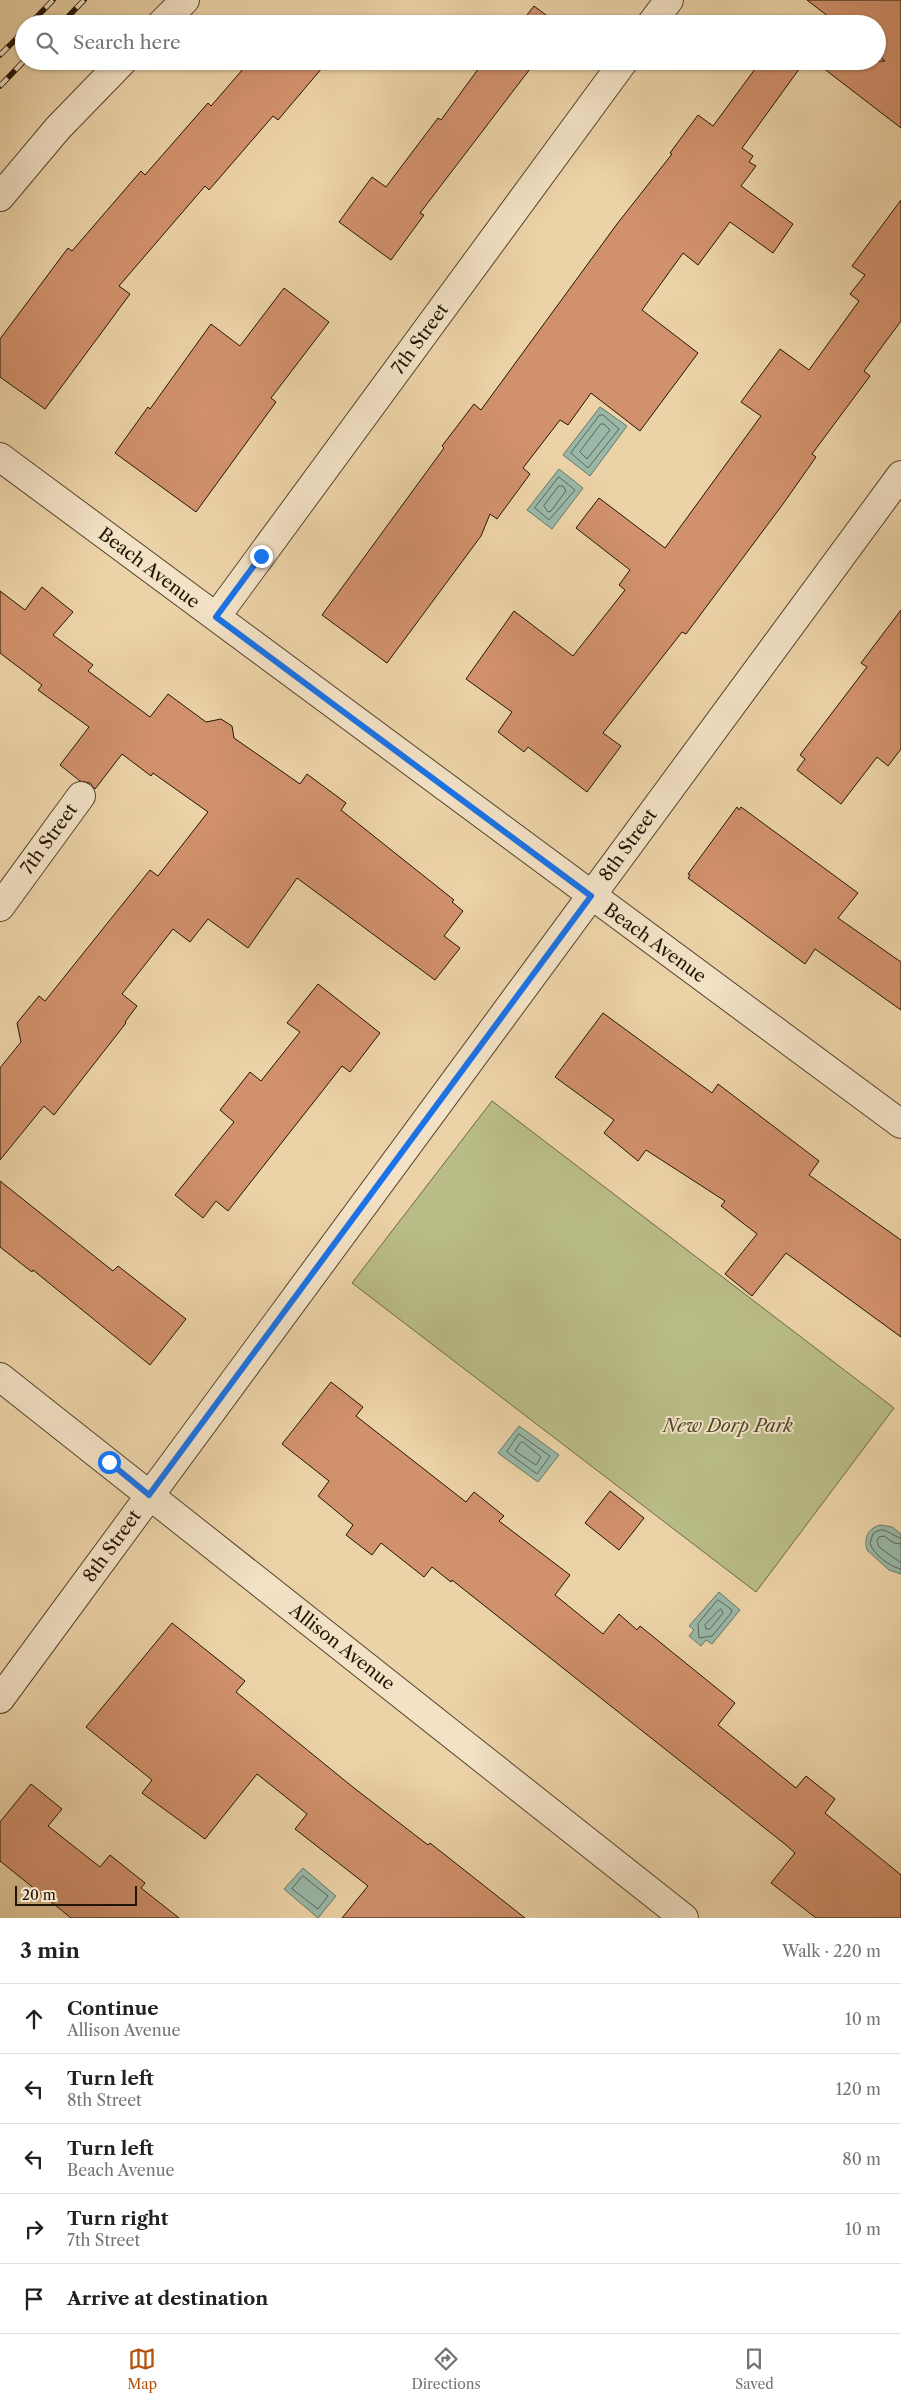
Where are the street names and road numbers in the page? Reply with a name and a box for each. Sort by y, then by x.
street label: 7th Street [387,299,453,379]
street label: Beach Avenue [94,523,204,613]
street label: 7th Street [16,799,82,879]
street label: 8th Street [594,804,662,885]
street label: Beach Avenue [600,899,710,987]
street label: 8th Street [78,1505,146,1586]
street label: Allison Avenue [284,1598,399,1695]

